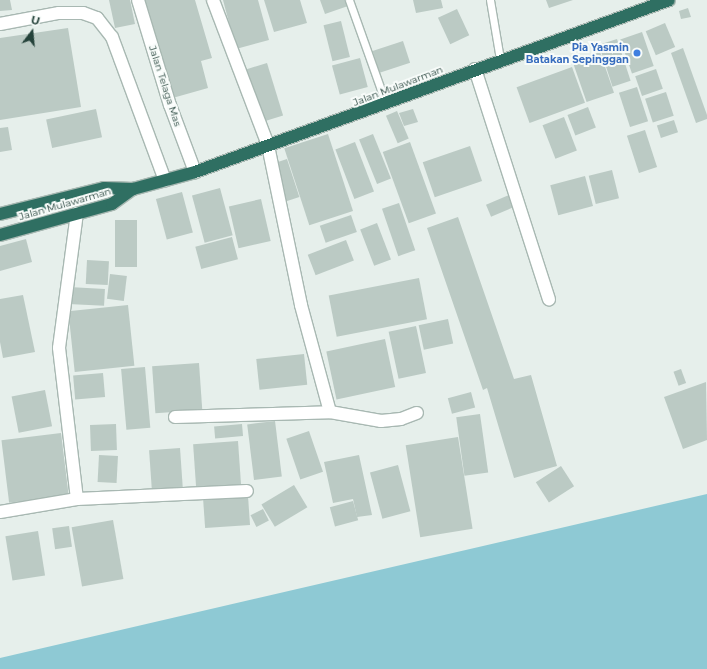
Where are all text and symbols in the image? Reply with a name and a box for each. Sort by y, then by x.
north arrow [12,12,52,52]
text: U [29,13,41,28]
place label: Pia Yasmin Batakan Sepinggan [526,41,629,64]
street label: Jalan Telaga Mas [146,44,184,128]
marker: Pia Yasmin Batakan Sepinggan [632,48,642,58]
street label: Jalan Mulawarman [351,63,445,109]
street label: Jalan Mulawarman [18,185,112,223]

